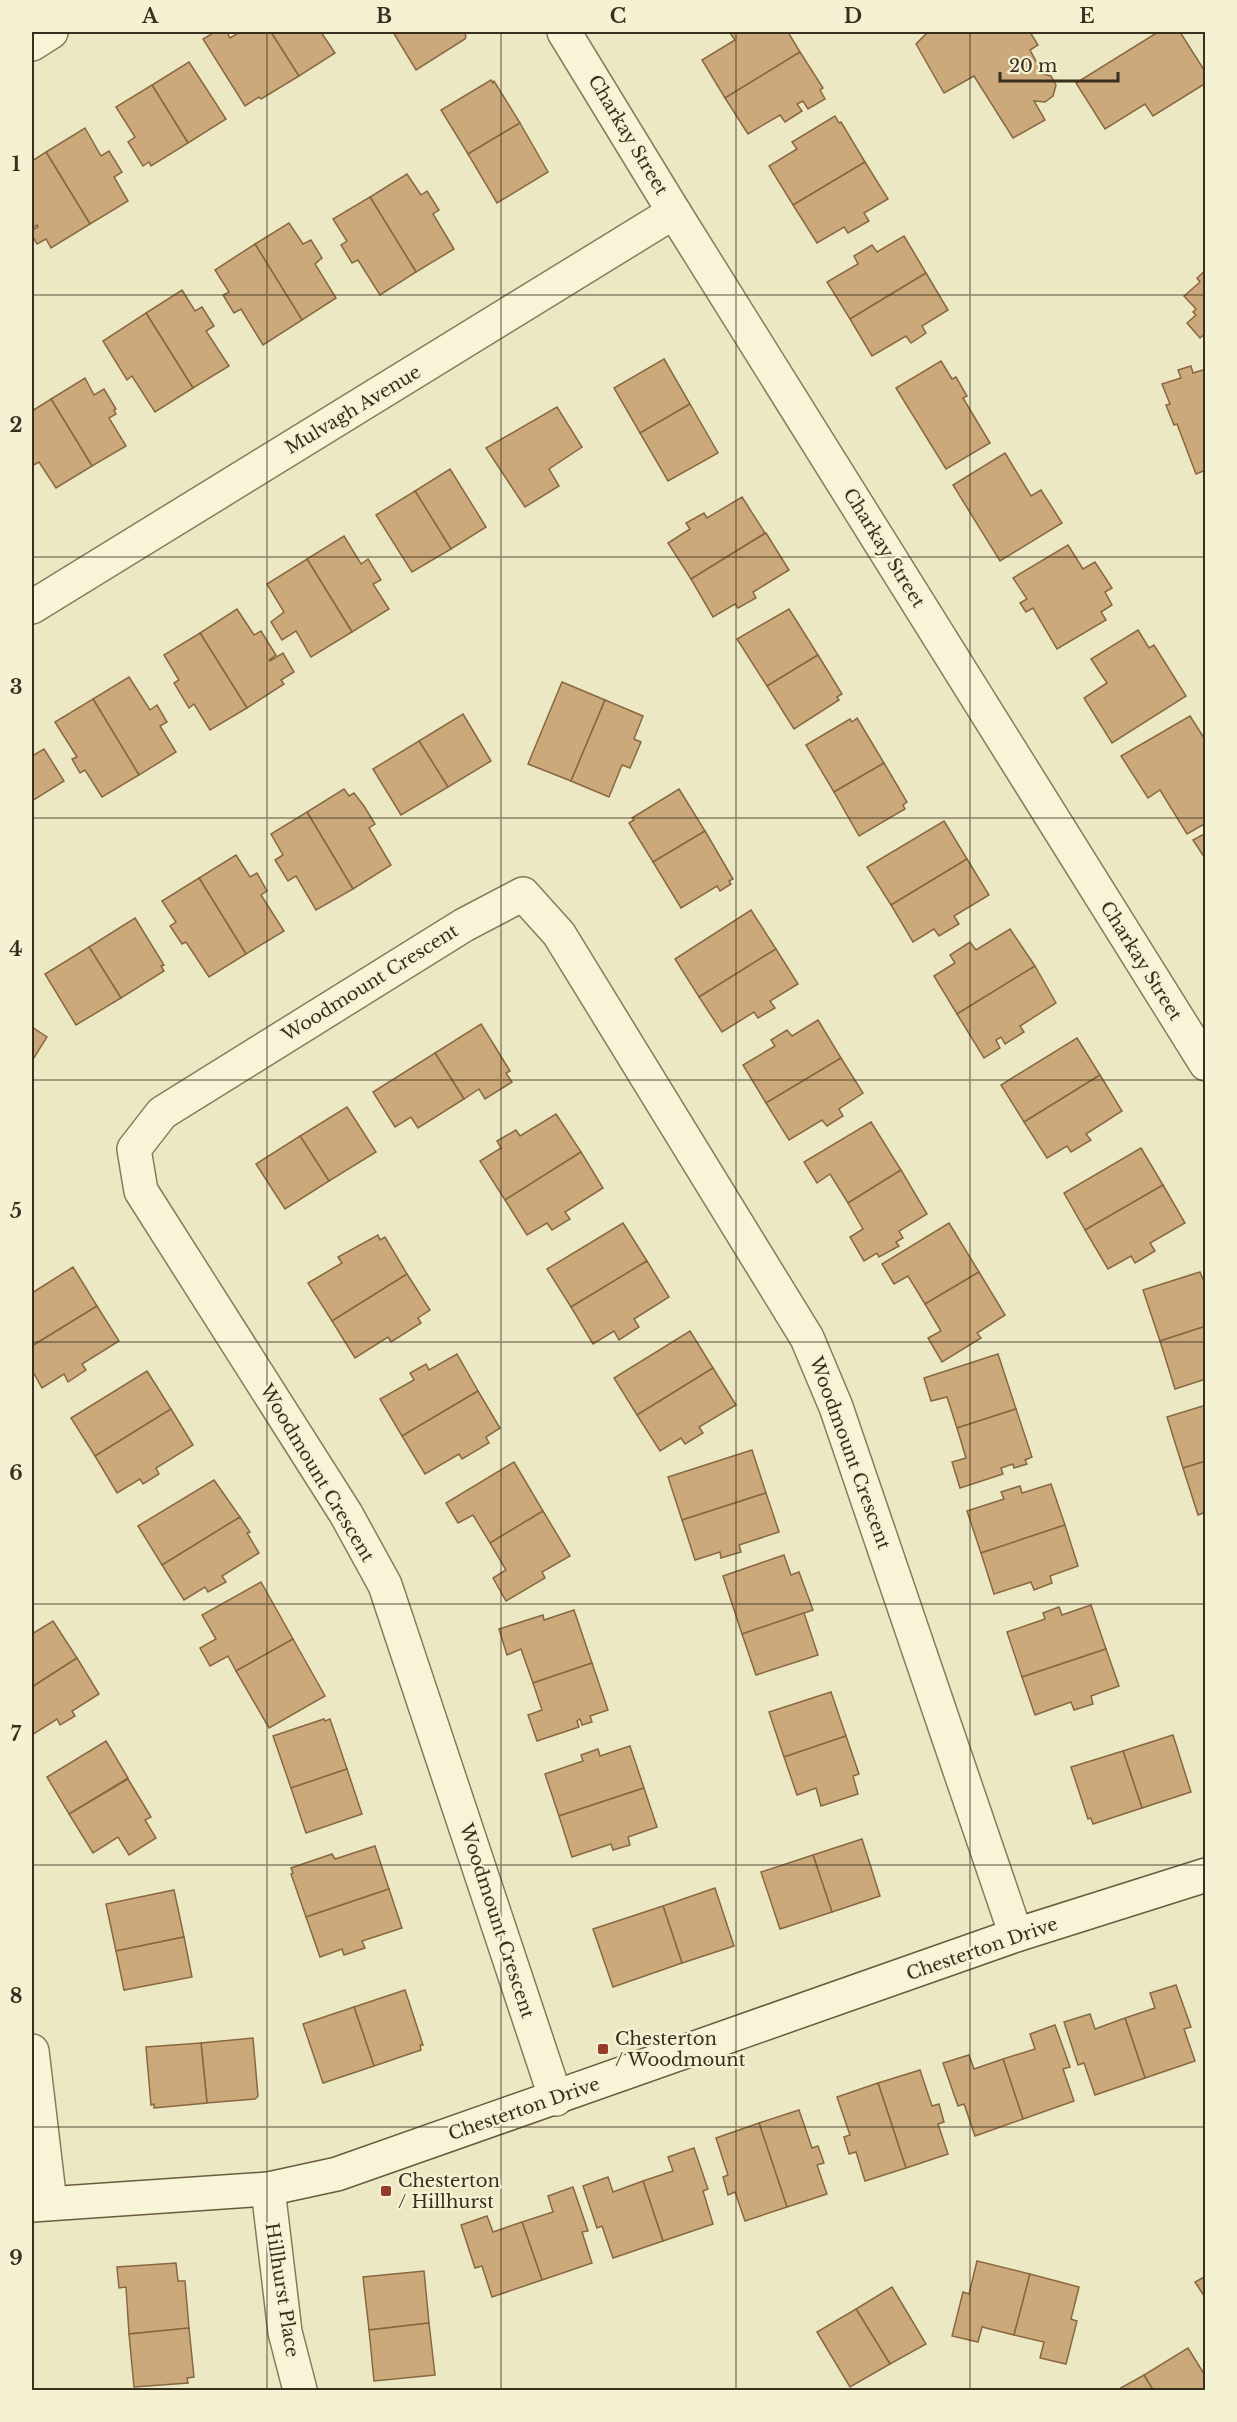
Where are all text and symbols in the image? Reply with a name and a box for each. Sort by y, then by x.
text: A [141,4,159,28]
text: B [376,4,392,28]
text: C [610,4,626,28]
text: D [844,4,862,28]
text: E [1079,4,1095,28]
scale bar [1000,45,1118,83]
text: 20 m [1009,55,1057,77]
street label: Charkay Street [583,71,673,199]
text: 1 [12,152,21,176]
street label: Mulvagh Avenue [281,361,425,459]
text: 2 [9,413,23,437]
street label: Charkay Street [839,484,930,612]
text: 3 [10,675,22,699]
street label: Charkay Street [1096,897,1187,1025]
street label: Woodmount Crescent [277,920,462,1047]
text: 4 [9,937,23,961]
text: 5 [10,1199,22,1223]
street label: Woodmount Crescent [805,1353,895,1553]
street label: Woodmount Crescent [255,1379,379,1566]
text: 6 [9,1461,23,1485]
text: 7 [11,1722,22,1746]
street label: Woodmount Crescent [455,1820,539,2021]
street label: Chesterton Drive [903,1913,1061,1985]
text: 8 [10,1984,22,2008]
place label: Chesterton / Woodmount [615,2028,746,2071]
marker: Chesterton / Woodmount [596,2042,610,2056]
street label: Chesterton Drive [445,2073,603,2145]
place label: Chesterton / Hillhurst [398,2170,500,2213]
marker: Chesterton / Hillhurst [379,2184,393,2198]
street label: Hillhurst Place [261,2221,303,2359]
text: 9 [9,2246,23,2270]

